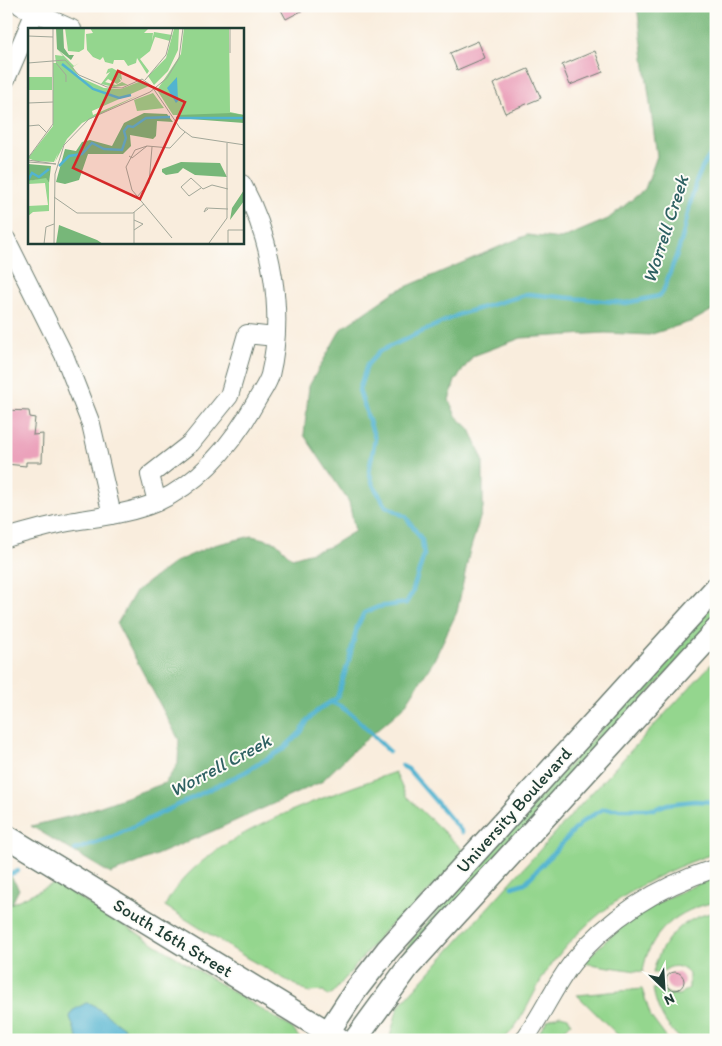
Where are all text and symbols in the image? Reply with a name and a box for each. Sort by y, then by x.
inset map [28,28,244,244]
water label: Worrell Creek [637,171,694,286]
water label: Worrell Creek [166,729,276,802]
street label: University Boulevard [452,742,576,878]
street label: South 16th Street [109,894,237,982]
north arrow [640,964,690,1014]
text: N [661,990,677,1009]

